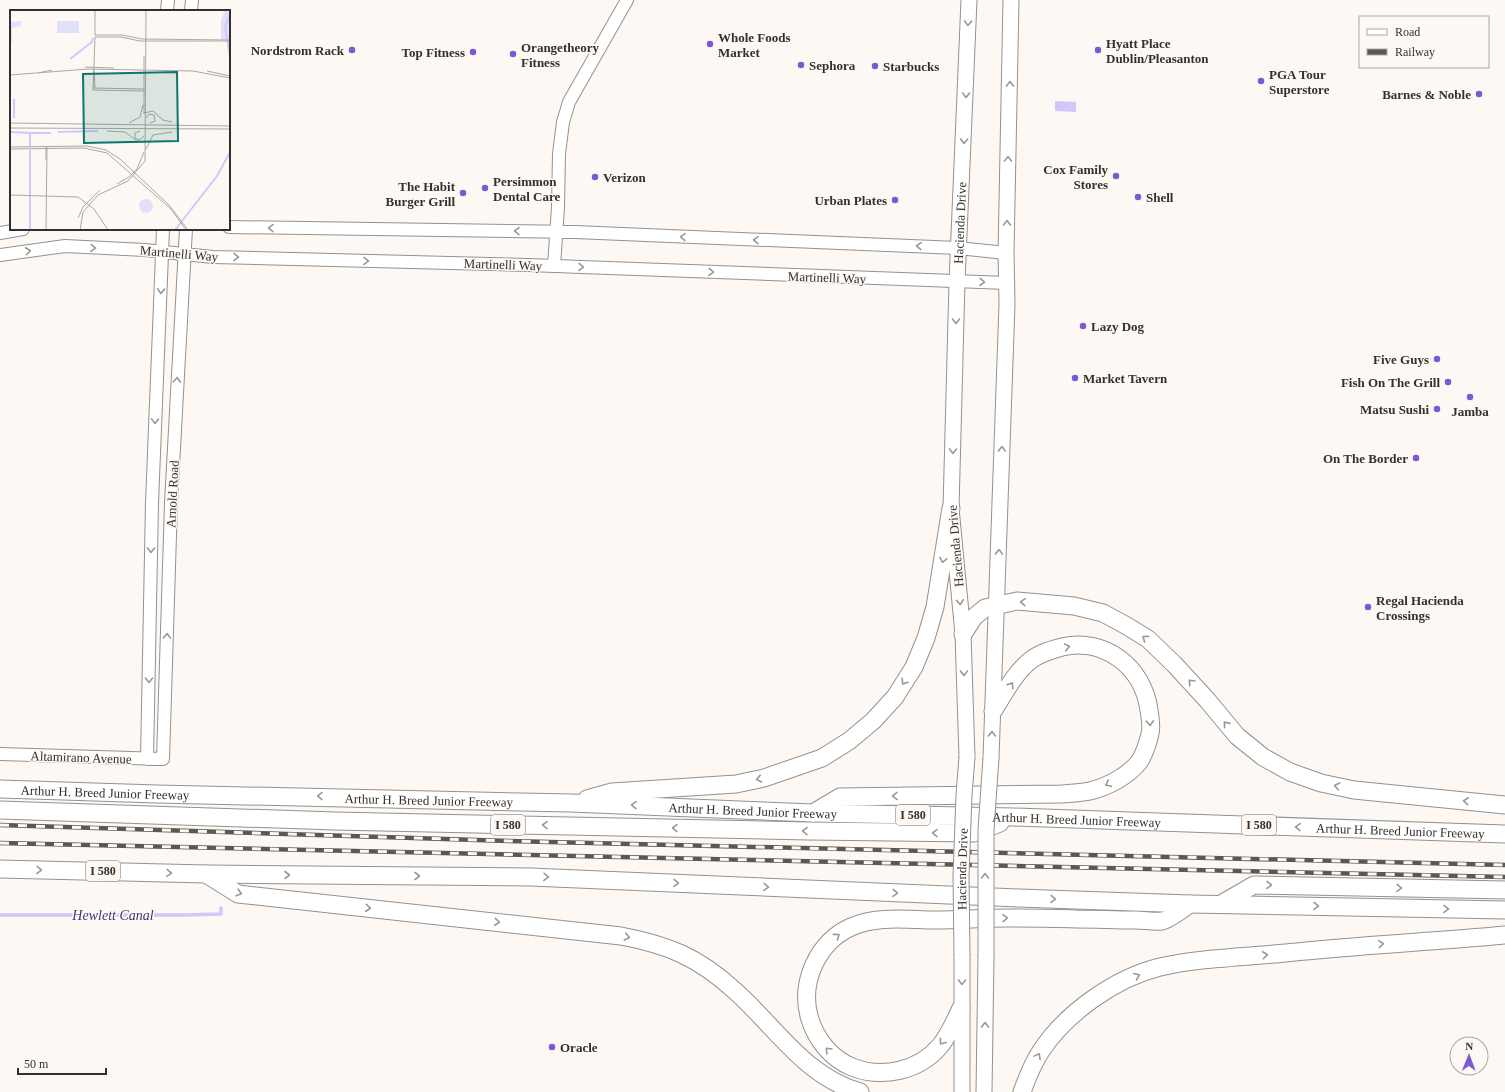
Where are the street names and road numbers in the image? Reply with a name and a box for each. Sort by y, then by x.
street label: Hacienda Drive [951,181,969,264]
street label: Martinelli Way [139,243,219,264]
street label: Martinelli Way [463,256,543,273]
street label: Martinelli Way [787,269,867,286]
street label: Arnold Road [163,459,182,528]
street label: Hacienda Drive [944,504,967,587]
street label: Altamirano Avenue [30,748,132,767]
street label: Arthur H. Breed Junior Freeway [20,783,190,803]
street label: Arthur H. Breed Junior Freeway [344,791,514,810]
street label: Arthur H. Breed Junior Freeway [668,800,838,821]
road number: I 580 [896,805,930,825]
street label: Arthur H. Breed Junior Freeway [992,810,1162,830]
road number: I 580 [491,815,525,835]
road number: I 580 [1242,815,1276,835]
street label: Arthur H. Breed Junior Freeway [1316,820,1485,841]
street label: Hacienda Drive [954,828,971,910]
road number: I 580 [86,861,120,881]

